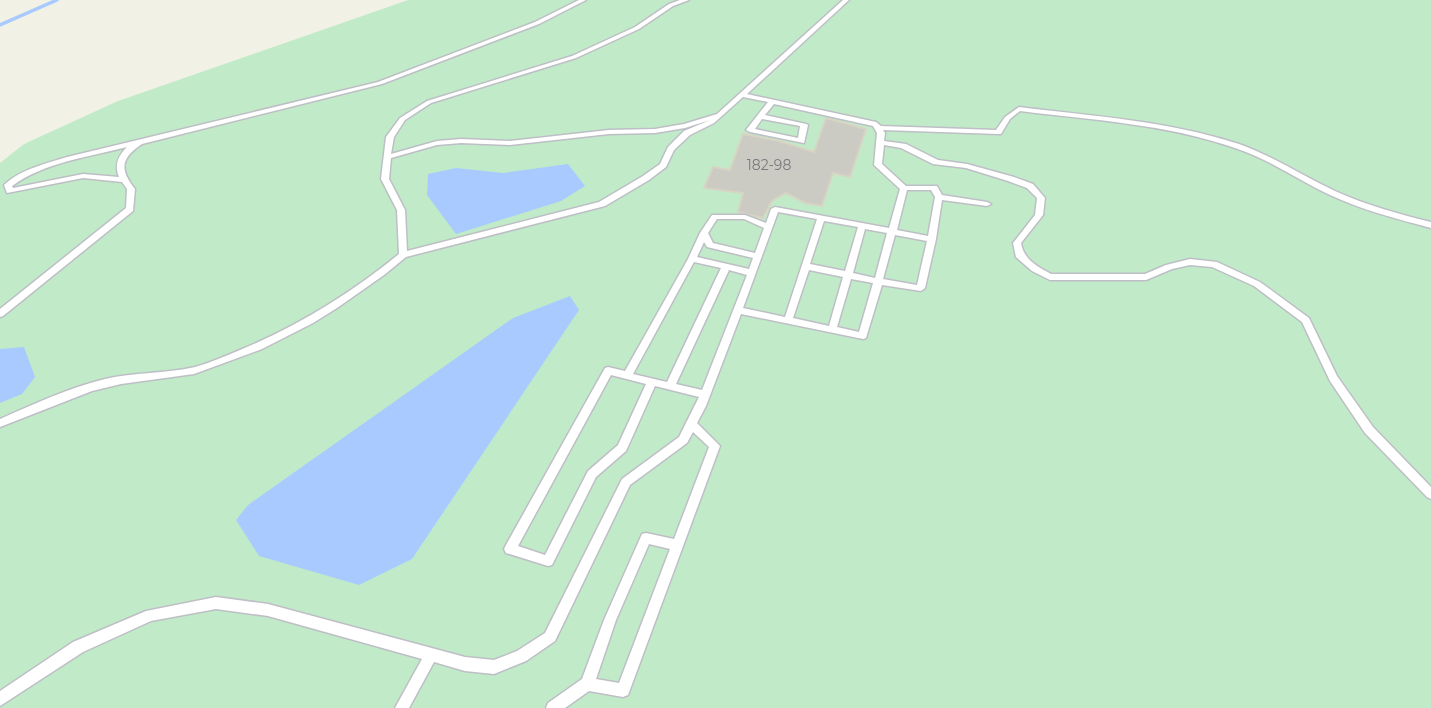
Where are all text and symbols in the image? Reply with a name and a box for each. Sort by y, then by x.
house number: 182-98 [747,156,791,174]

